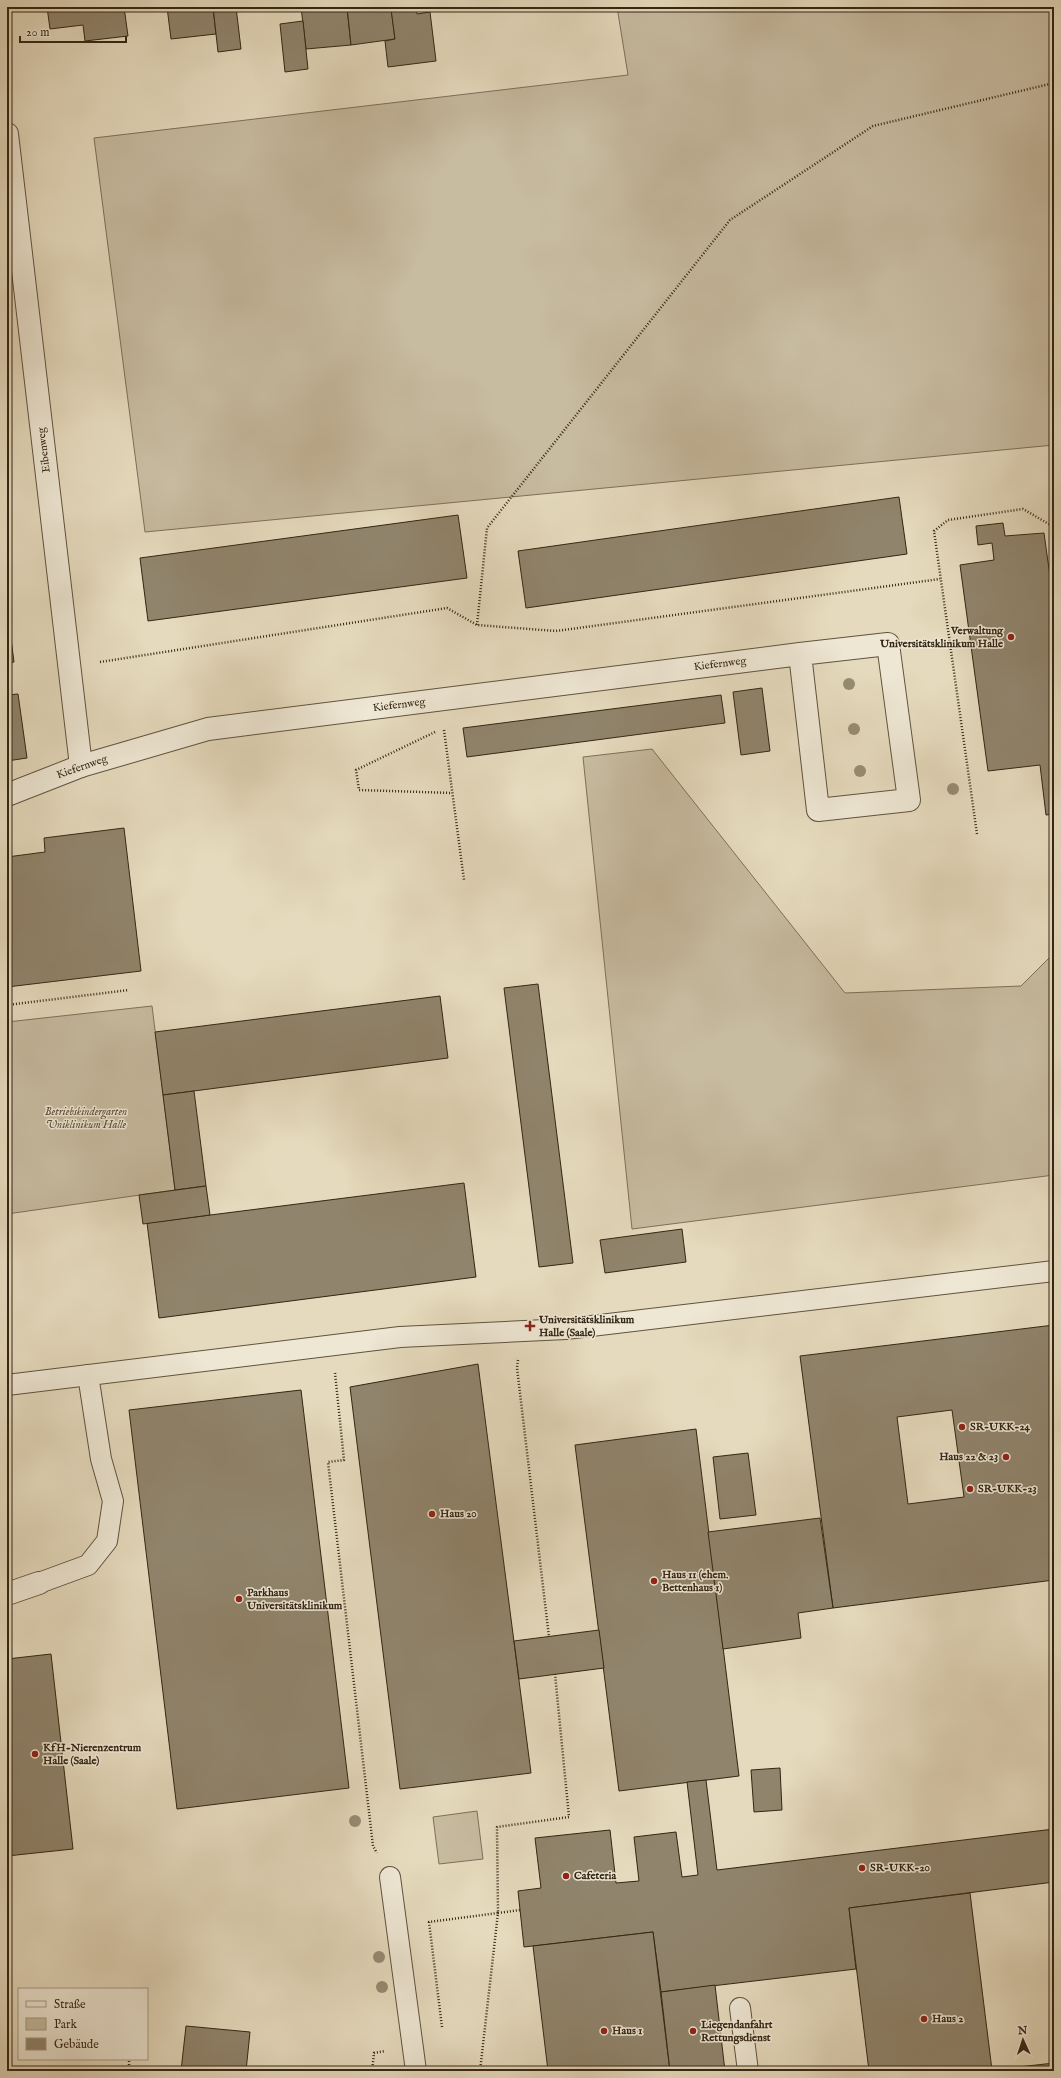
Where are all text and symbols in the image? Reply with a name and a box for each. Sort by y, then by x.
scale bar [20,18,126,44]
text: 20 m [26,25,49,40]
street label: Eibenweg [34,426,54,473]
place label: Verwaltung Universitätsklinikum Halle [879,624,1004,651]
marker: Verwaltung Universitätsklinikum Halle [1006,632,1016,642]
street label: Kiefernweg [693,654,748,674]
street label: Kiefernweg [372,695,427,715]
street label: Kiefernweg [55,751,110,782]
park label: Betriebskindergarten Uniklinikum Halle [45,1105,127,1132]
place label: Universitätsklinikum Halle (Saale) [538,1313,635,1340]
marker: Universitätsklinikum Halle (Saale) [524,1320,536,1332]
place label: SR-UKK-24 [970,1420,1031,1434]
marker: SR-UKK-24 [957,1422,967,1432]
place label: Haus 22 & 23 [939,1450,998,1464]
marker: Haus 22 & 23 [1001,1452,1011,1462]
place label: SR-UKK-23 [978,1482,1037,1496]
marker: SR-UKK-23 [965,1484,975,1494]
place label: Haus 20 [440,1507,477,1521]
marker: Haus 20 [427,1509,437,1519]
place label: Haus 11 (ehem. Bettenhaus 1) [662,1568,729,1595]
marker: Haus 11 (ehem. Bettenhaus 1) [649,1576,659,1586]
place label: Parkhaus Universitätsklinikum [246,1586,343,1613]
marker: Parkhaus Universitätsklinikum [234,1594,244,1604]
place label: KfH-Nierenzentrum Halle (Saale) [43,1741,142,1768]
marker: KfH-Nierenzentrum Halle (Saale) [30,1749,40,1759]
place label: SR-UKK-20 [870,1861,931,1875]
marker: SR-UKK-20 [857,1863,867,1873]
place label: Cafeteria [574,1869,616,1883]
marker: Cafeteria [561,1871,571,1881]
legend [18,1988,148,2060]
text: Straße [54,1997,86,2012]
place label: Haus 2 [932,2012,964,2026]
marker: Haus 2 [919,2014,929,2024]
text: Park [54,2017,77,2032]
place label: Liegendanfahrt Rettungsdienst [700,2018,773,2045]
north arrow [1003,2020,1043,2060]
place label: Haus 1 [612,2024,642,2038]
text: N [1016,2024,1028,2038]
marker: Haus 1 [599,2026,609,2036]
marker: Liegendanfahrt Rettungsdienst [688,2026,698,2036]
text: Gebäude [54,2037,99,2052]

